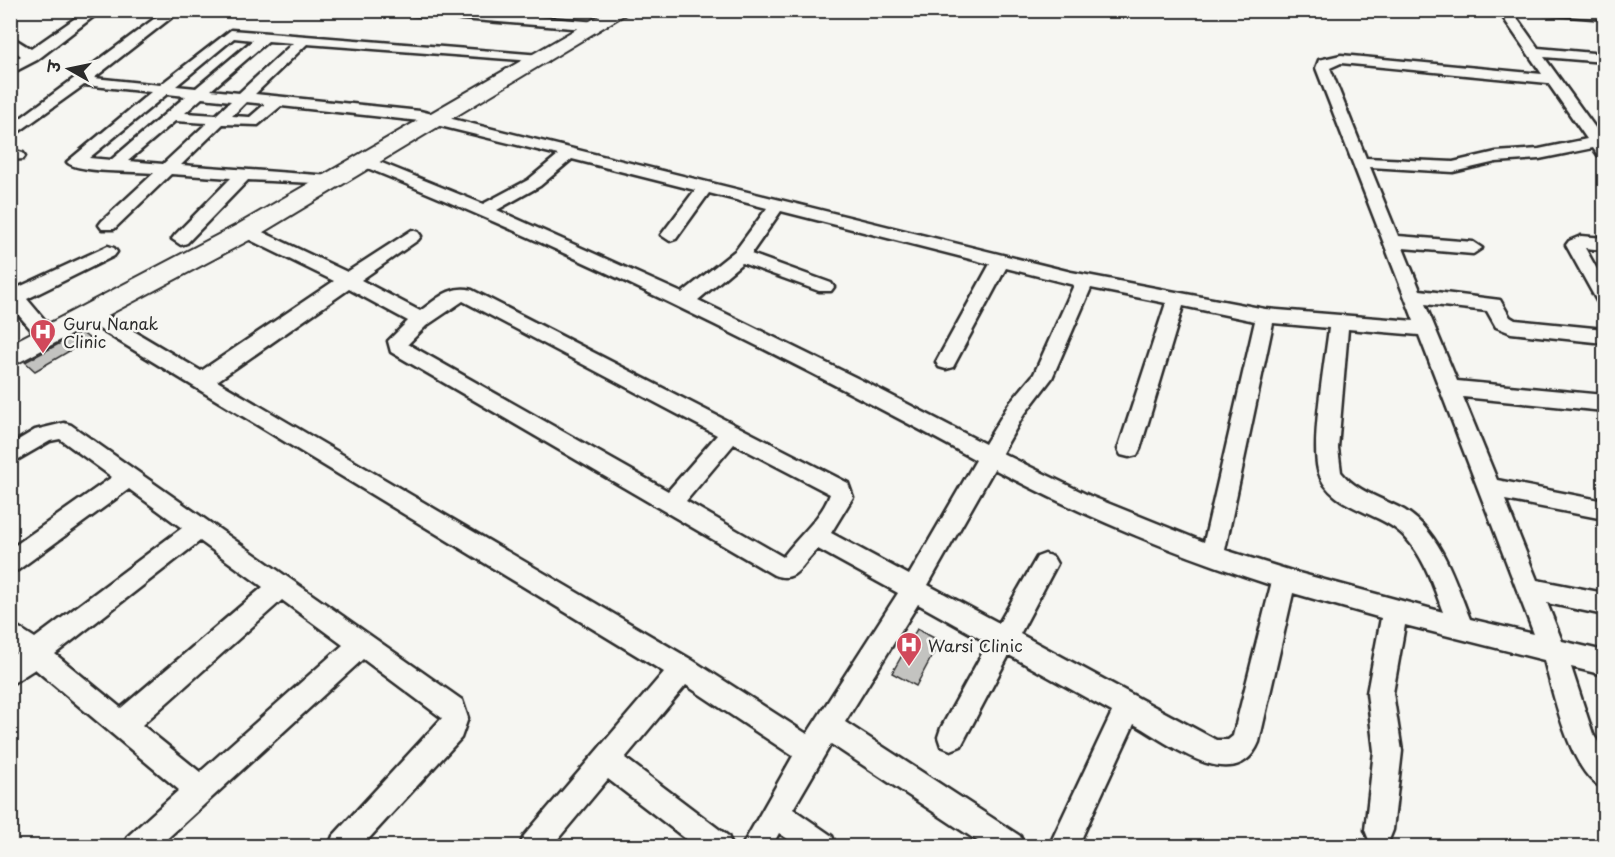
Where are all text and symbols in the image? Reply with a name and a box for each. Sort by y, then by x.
north arrow [39,39,99,99]
text: उ [40,58,66,76]
place label: Guru Nanak Clinic [63,311,159,353]
hospital icon: Guru Nanak Clinic [28,317,58,355]
hospital icon: Warsi Clinic [894,630,924,668]
place label: Warsi Clinic [928,633,1023,657]

